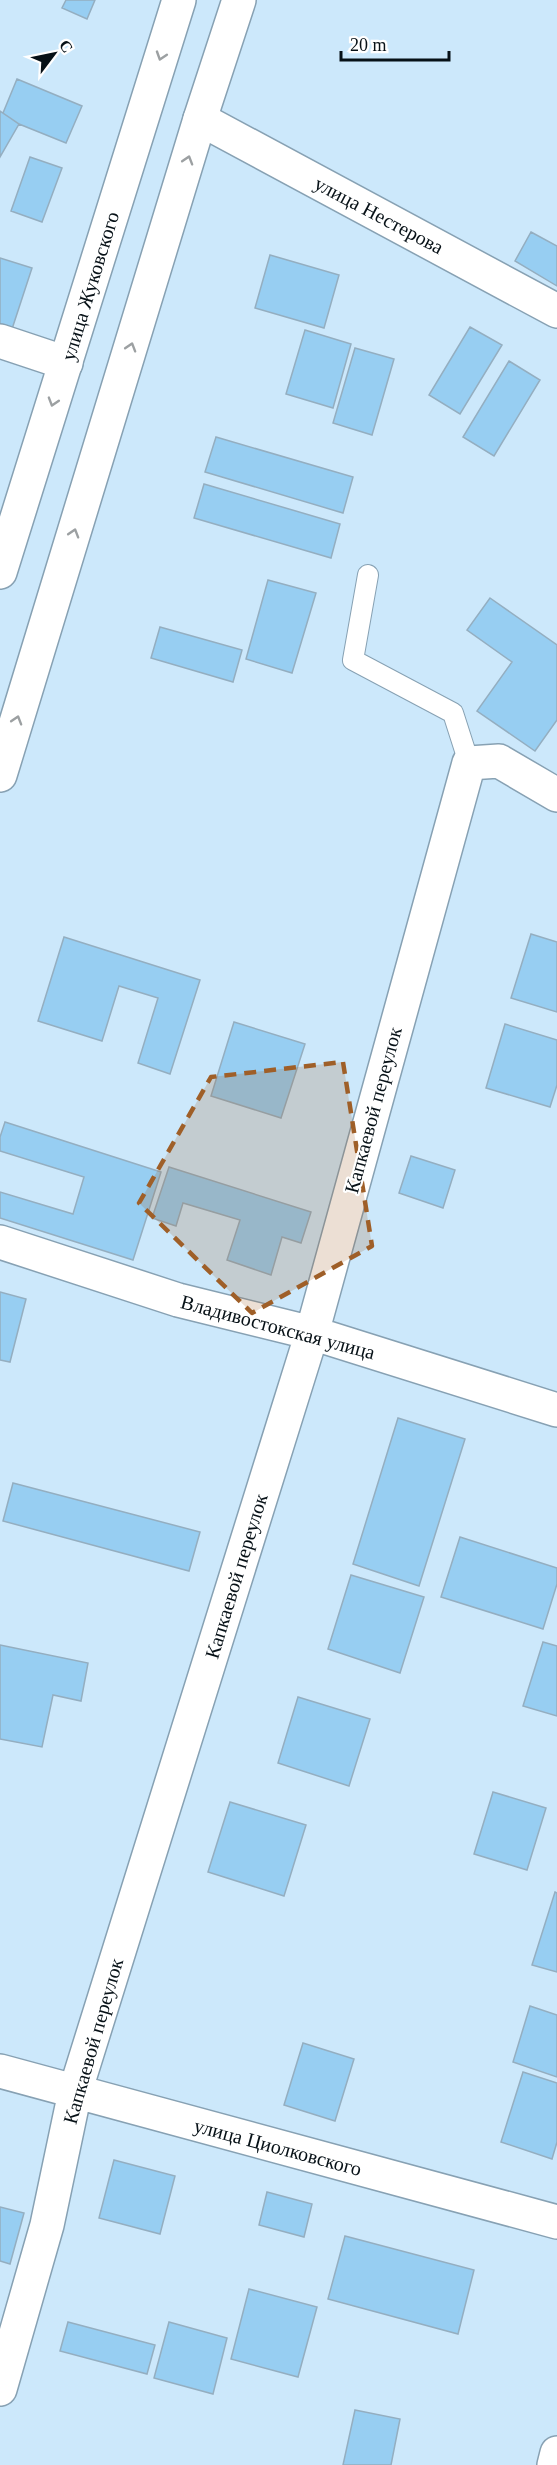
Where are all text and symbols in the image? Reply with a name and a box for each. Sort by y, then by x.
north arrow [24,24,84,84]
scale bar [341,24,449,62]
text: 20 m [350,35,387,55]
text: С [56,37,77,56]
one-way arrow [156,50,169,61]
one-way arrow [181,155,193,166]
street label: улица Нестерова [310,172,447,259]
street label: улица Жуковского [57,209,124,363]
one-way arrow [124,342,136,352]
one-way arrow [48,396,60,407]
one-way arrow [67,528,79,539]
one-way arrow [10,715,22,725]
street label: Капкаевой переулок [340,1024,407,1196]
street label: Владивостокская улица [178,1290,378,1365]
street label: Капкаевой переулок [200,1491,273,1661]
street label: Капкаевой переулок [59,1955,128,2127]
street label: улица Циолковского [192,2114,364,2181]

